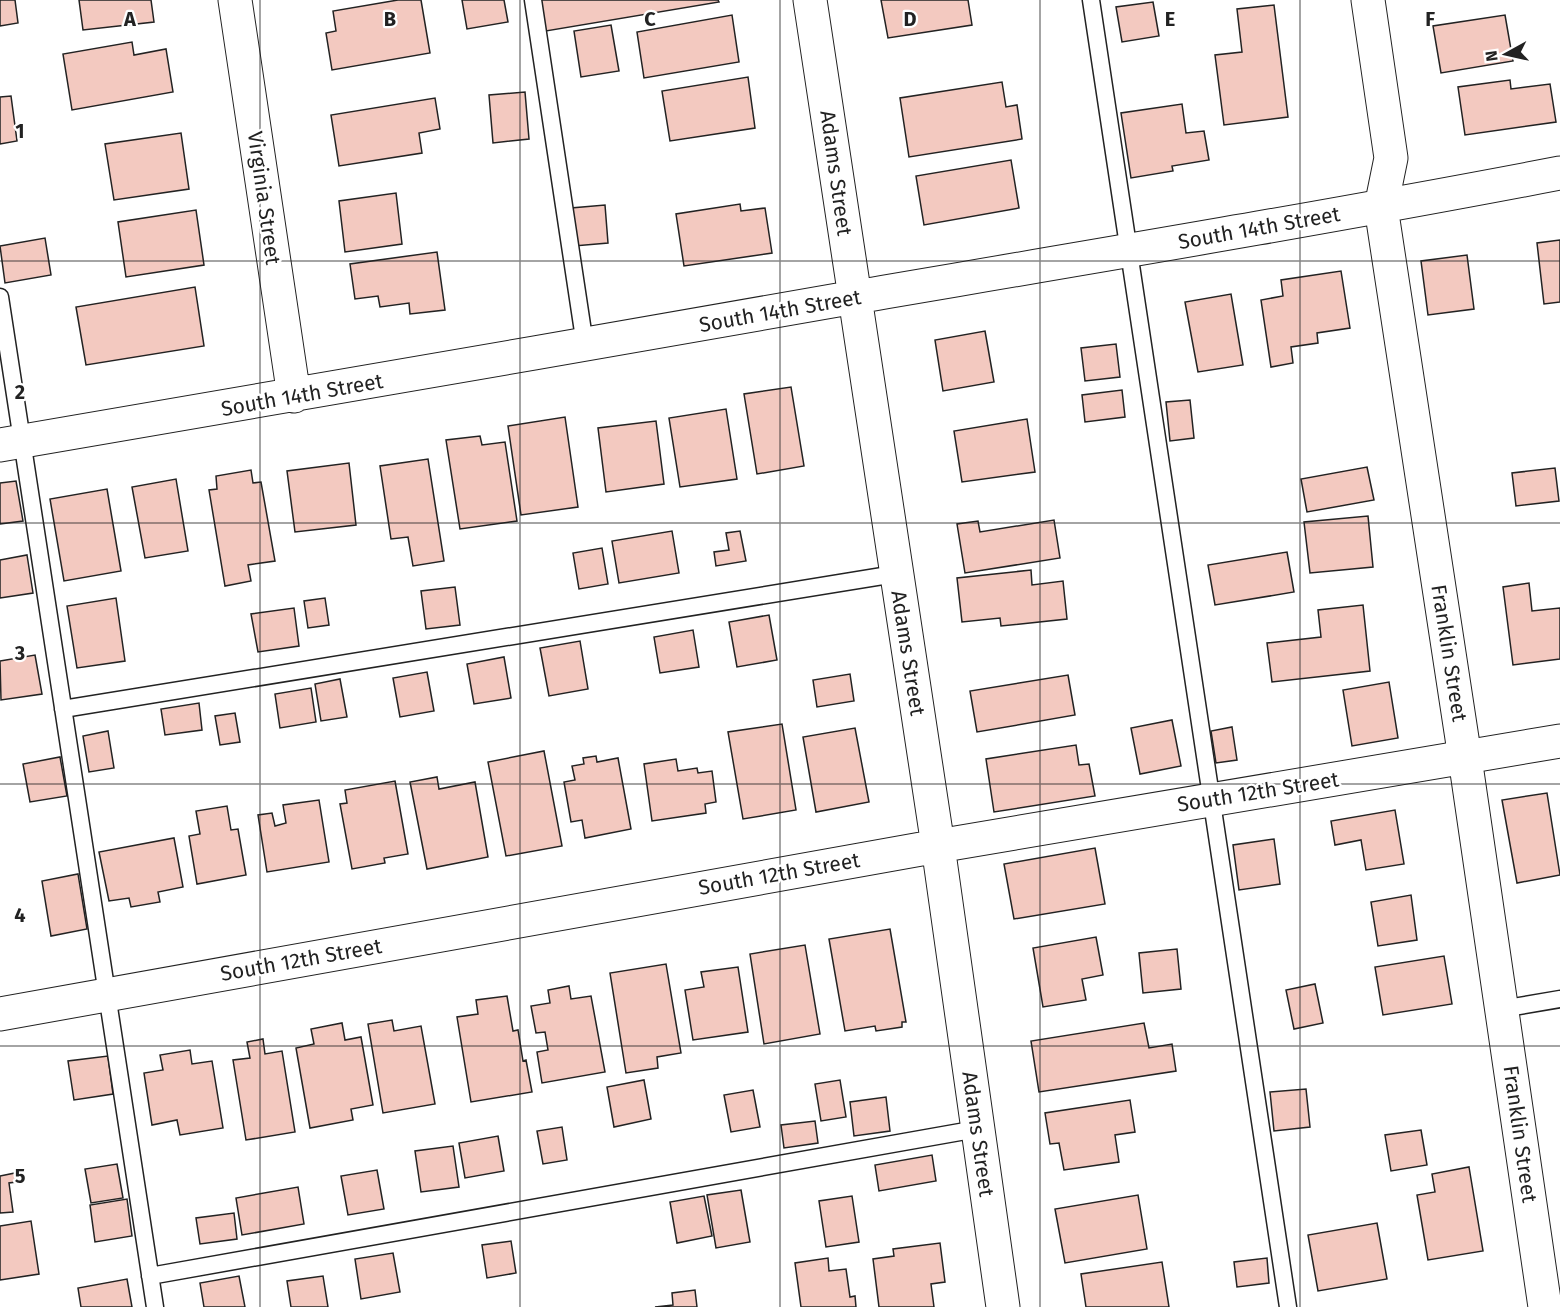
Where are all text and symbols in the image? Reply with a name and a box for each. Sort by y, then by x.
text: A [123,7,137,31]
text: B [384,7,396,31]
text: C [644,7,656,31]
text: D [903,7,917,31]
text: E [1165,7,1175,31]
text: F [1425,7,1435,31]
north arrow [1476,24,1536,84]
text: N [1481,49,1502,63]
street label: Adams Street [814,109,858,238]
text: 1 [15,119,25,143]
street label: Virginia Street [242,130,286,267]
street label: South 14th Street [1176,201,1342,255]
street label: South 14th Street [697,284,863,338]
street label: South 14th Street [219,368,385,422]
text: 2 [15,380,25,404]
street label: Franklin Street [1425,583,1473,724]
street label: Adams Street [885,589,931,718]
text: 3 [14,641,25,665]
street label: South 12th Street [1175,766,1341,818]
street label: South 12th Street [696,847,862,901]
text: 4 [14,903,26,927]
street label: South 12th Street [218,933,384,987]
street label: Franklin Street [1497,1064,1543,1205]
street label: Adams Street [956,1070,1000,1199]
text: 5 [15,1164,26,1188]

